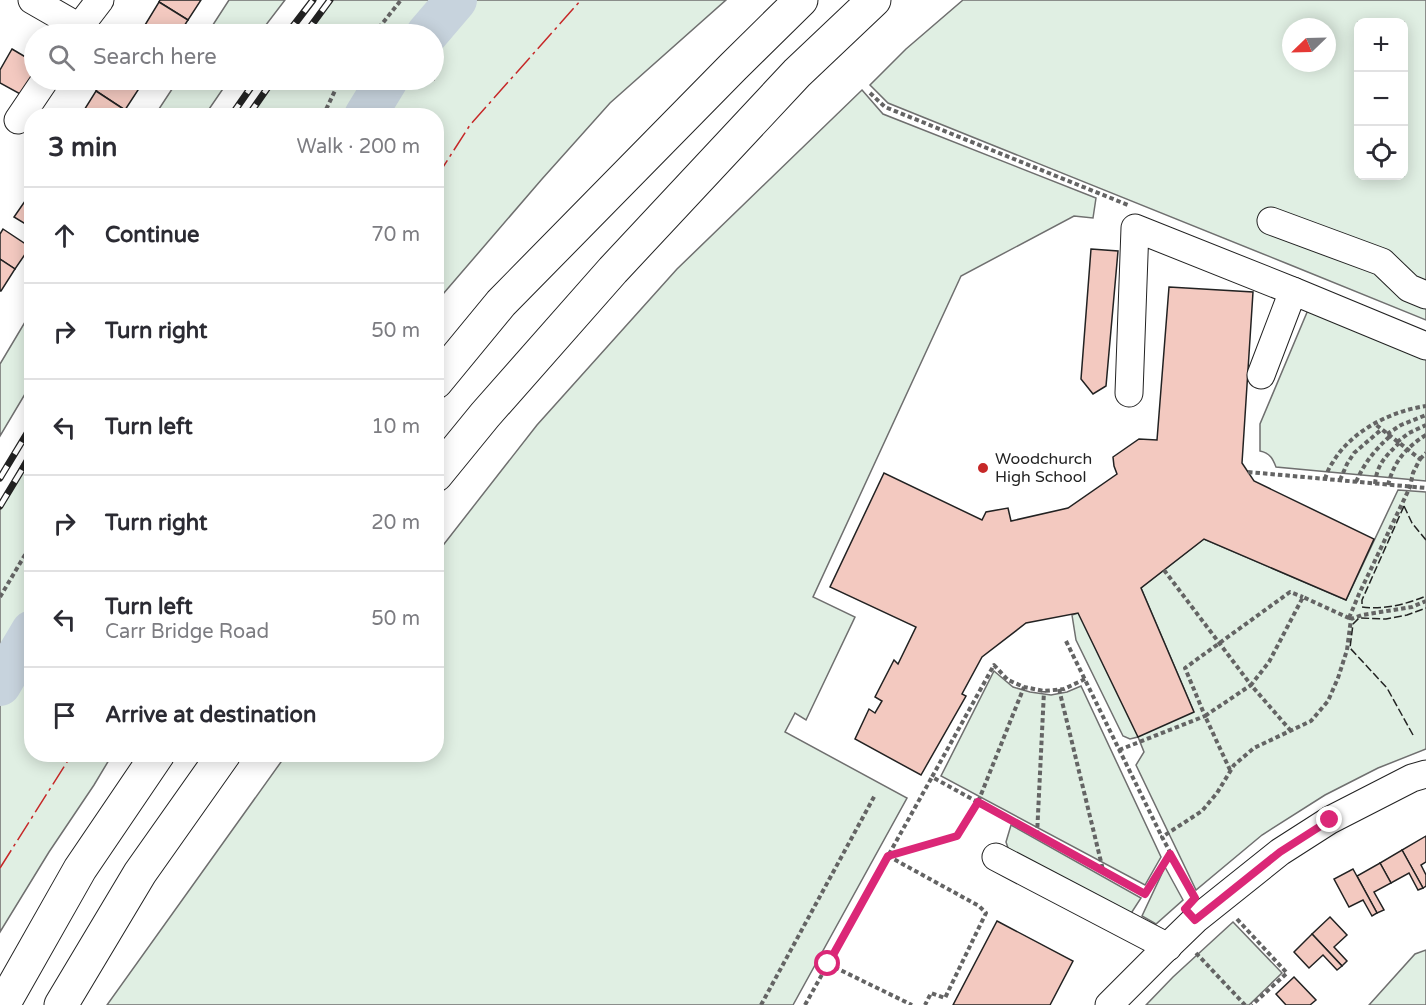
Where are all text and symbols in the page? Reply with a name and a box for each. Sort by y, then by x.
north arrow [1282,18,1336,72]
map controls [1354,18,1408,180]
button: + [1354,18,1408,72]
search box [24,24,444,90]
icon: search [45,41,78,74]
text: Search here [93,44,217,70]
button: − [1354,72,1408,126]
button: locate [1354,126,1408,180]
text: 3 min [48,132,117,163]
text: Walk · 200 m [297,135,420,159]
icon: ahead [48,219,81,252]
text: Continue [105,222,200,248]
text: 70 m [371,223,420,247]
icon: right [48,315,81,348]
text: Turn right [105,318,207,344]
text: 50 m [371,319,420,343]
icon: left [48,411,81,444]
text: Turn left [105,414,193,440]
text: 10 m [371,415,420,439]
place label: Woodchurch High School [995,449,1092,487]
marker: Woodchurch High School [976,461,990,475]
icon: right [48,507,81,540]
text: Turn right [105,510,207,536]
text: 20 m [371,511,420,535]
text: Turn left [105,594,193,620]
icon: left [48,603,81,636]
text: 50 m [371,607,420,631]
text: Carr Bridge Road [105,620,269,644]
icon: arrive [48,699,81,732]
text: Arrive at destination [105,702,316,728]
route end [1316,806,1342,832]
route start [814,950,840,976]

